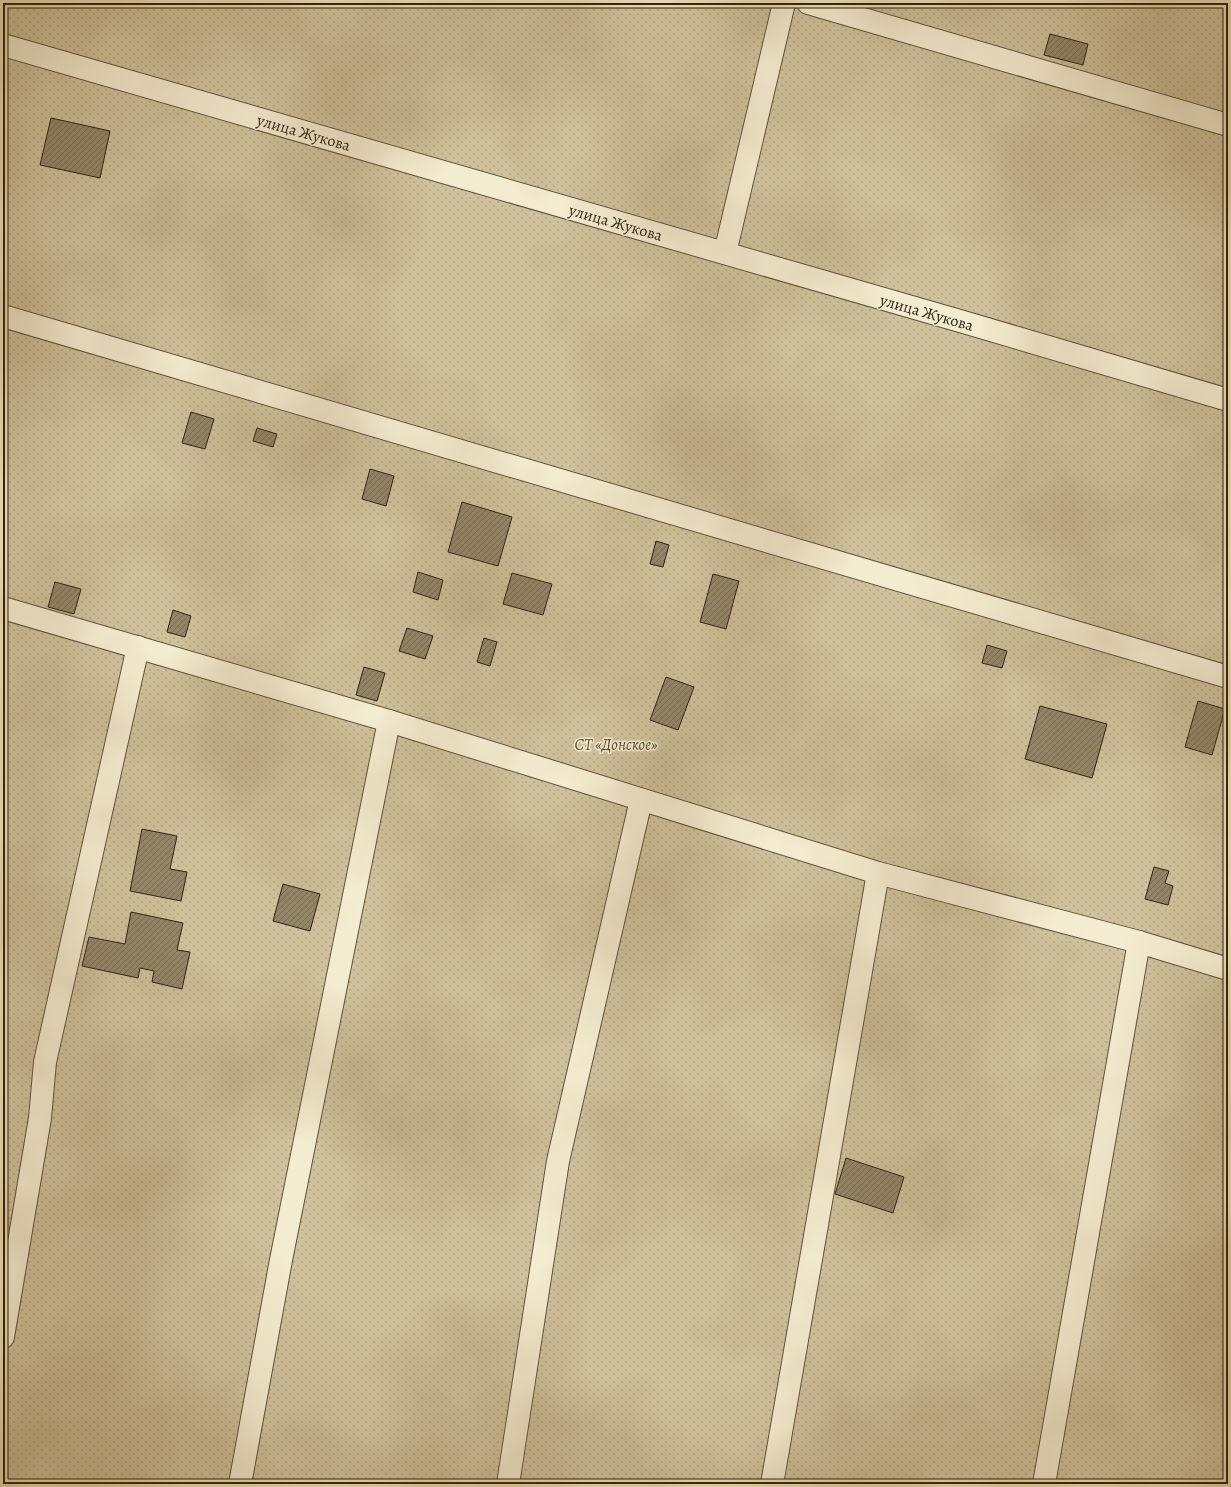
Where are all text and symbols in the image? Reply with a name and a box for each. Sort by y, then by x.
street label: улица Жукова [253,109,354,157]
street label: улица Жукова [565,199,666,247]
street label: улица Жукова [876,289,977,337]
park label: СТ «Донское» [574,734,658,756]

